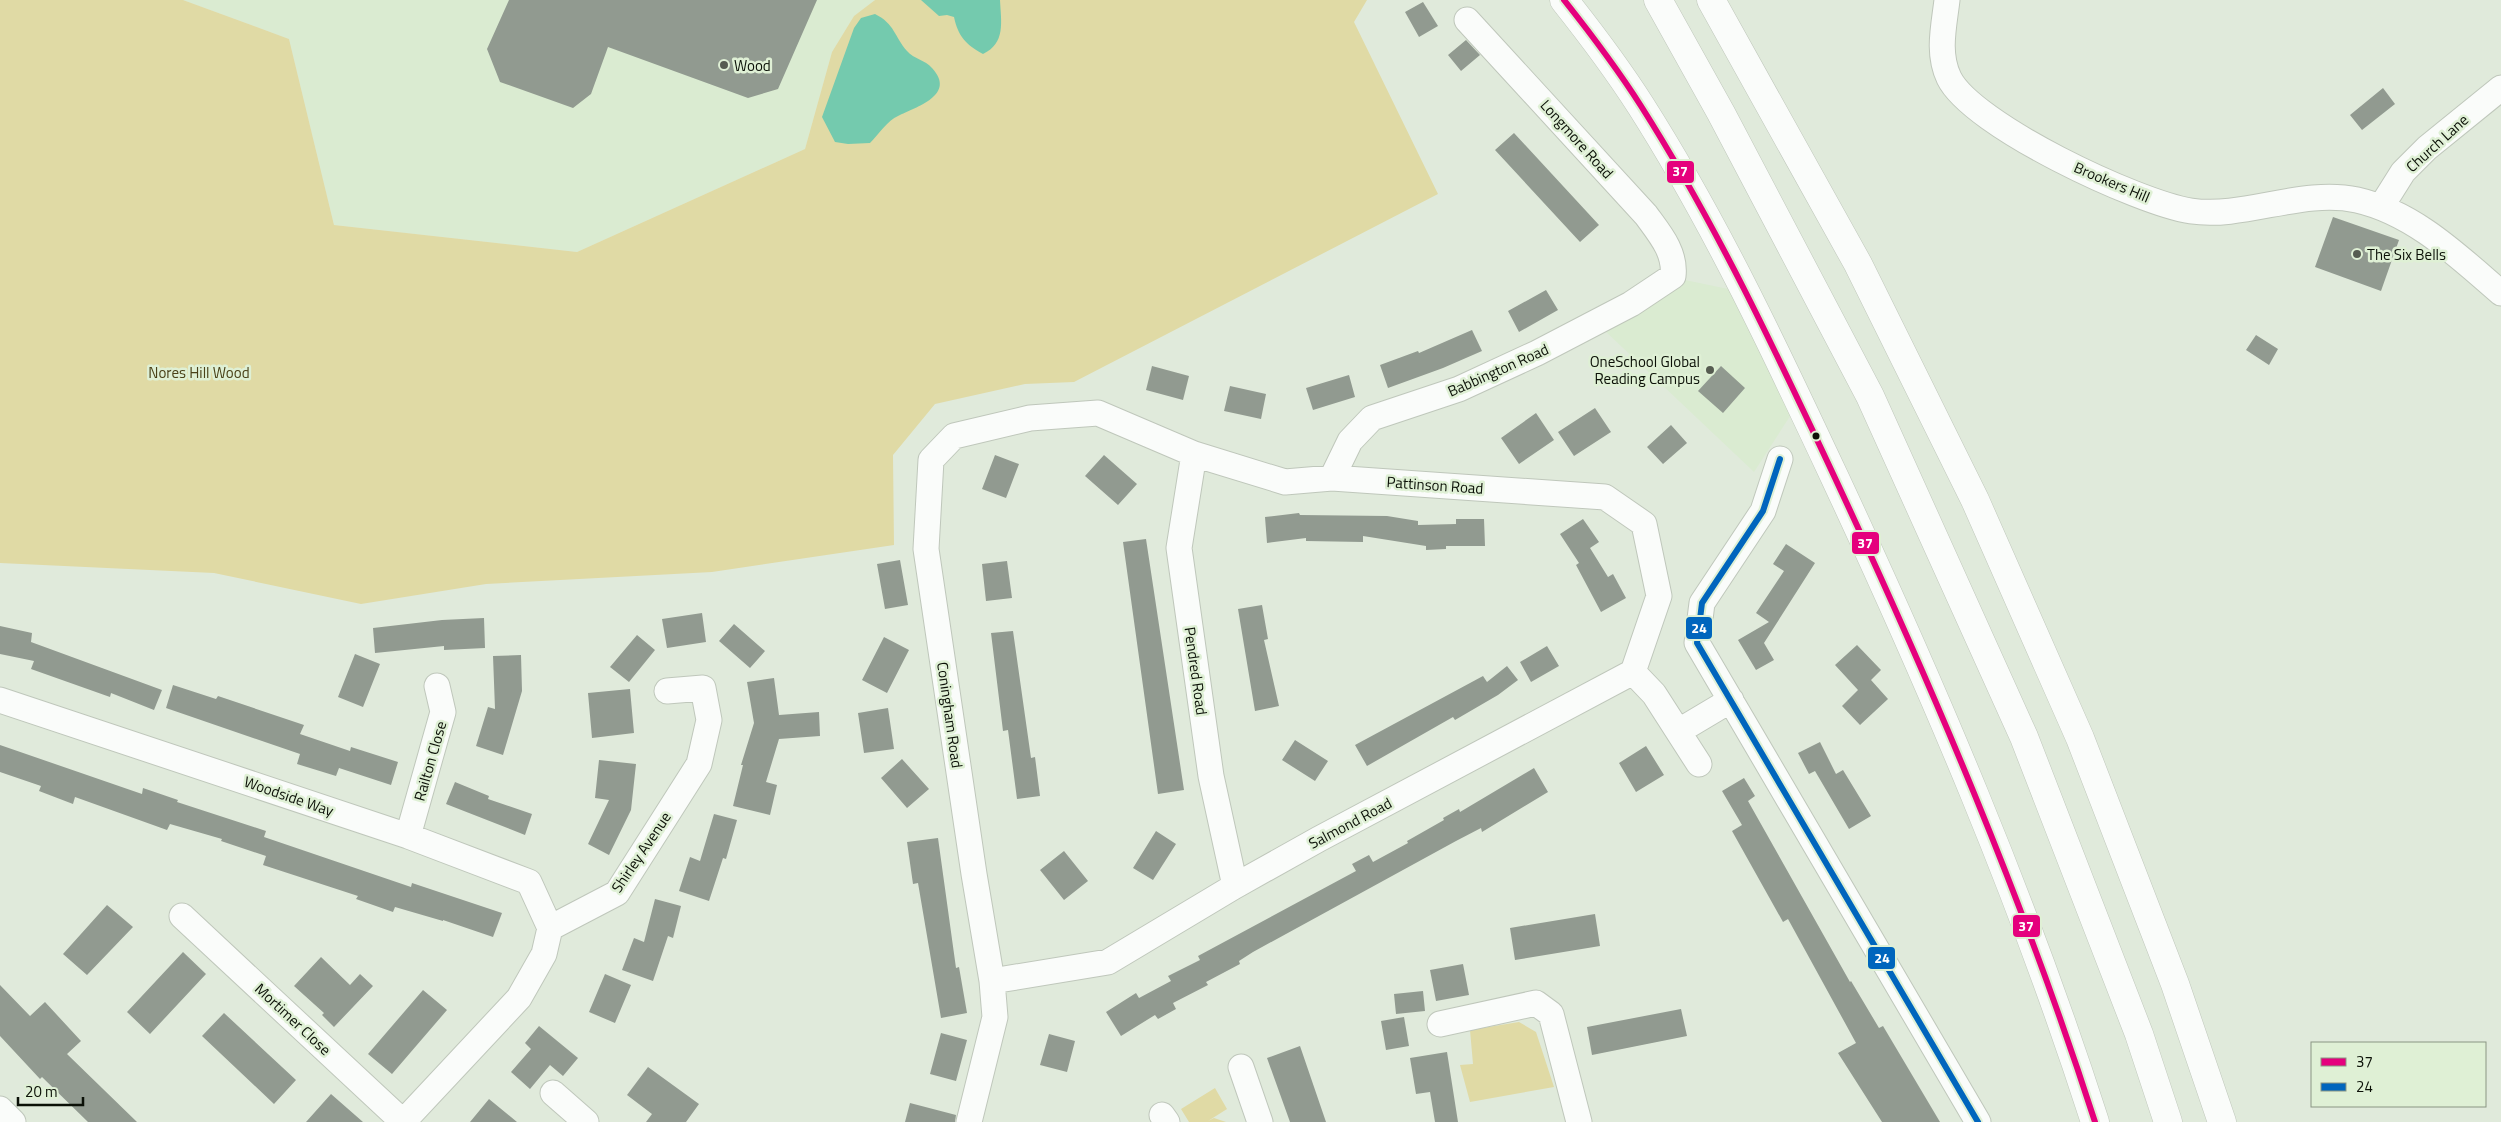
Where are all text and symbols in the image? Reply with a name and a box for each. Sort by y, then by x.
place label: Wood [734,54,771,77]
marker: Wood [718,59,730,71]
street label: Longmore Road [1535,94,1619,184]
street label: Church Lane [2401,109,2473,177]
street label: Brookers Hill [2070,156,2154,208]
line badge: 37 [1666,160,1695,184]
text: 37 [1672,160,1688,181]
place label: The Six Bells [2367,243,2446,266]
marker: The Six Bells [2351,248,2363,260]
street label: Babbington Road [1444,337,1552,403]
place label: OneSchool Global Reading Campus [1590,350,1700,390]
park label: Nores Hill Wood [148,361,250,384]
marker: OneSchool Global Reading Campus [1704,364,1716,376]
unlabelled marker [1811,431,1821,441]
street label: Pattinson Road [1386,470,1484,500]
line badge: 37 [1851,531,1880,555]
text: 37 [1857,532,1873,553]
line badge: 24 [1685,616,1713,640]
text: 24 [1691,617,1707,638]
street label: Pendred Road [1178,625,1214,717]
street label: Coningham Road [931,660,969,770]
street label: Railton Close [408,718,452,804]
street label: Woodside Way [241,770,337,822]
street label: Salmond Road [1304,791,1396,855]
street label: Shirley Avenue [605,807,677,897]
line badge: 37 [2012,914,2041,938]
text: 37 [2018,915,2034,936]
line badge: 24 [1867,946,1896,970]
text: 24 [1874,947,1890,968]
street label: Mortimer Close [250,978,336,1060]
legend [2311,1042,2486,1107]
text: 37 [2356,1050,2373,1073]
scale bar [18,1074,82,1106]
text: 24 [2356,1075,2373,1098]
text: 20 m [25,1080,58,1103]

